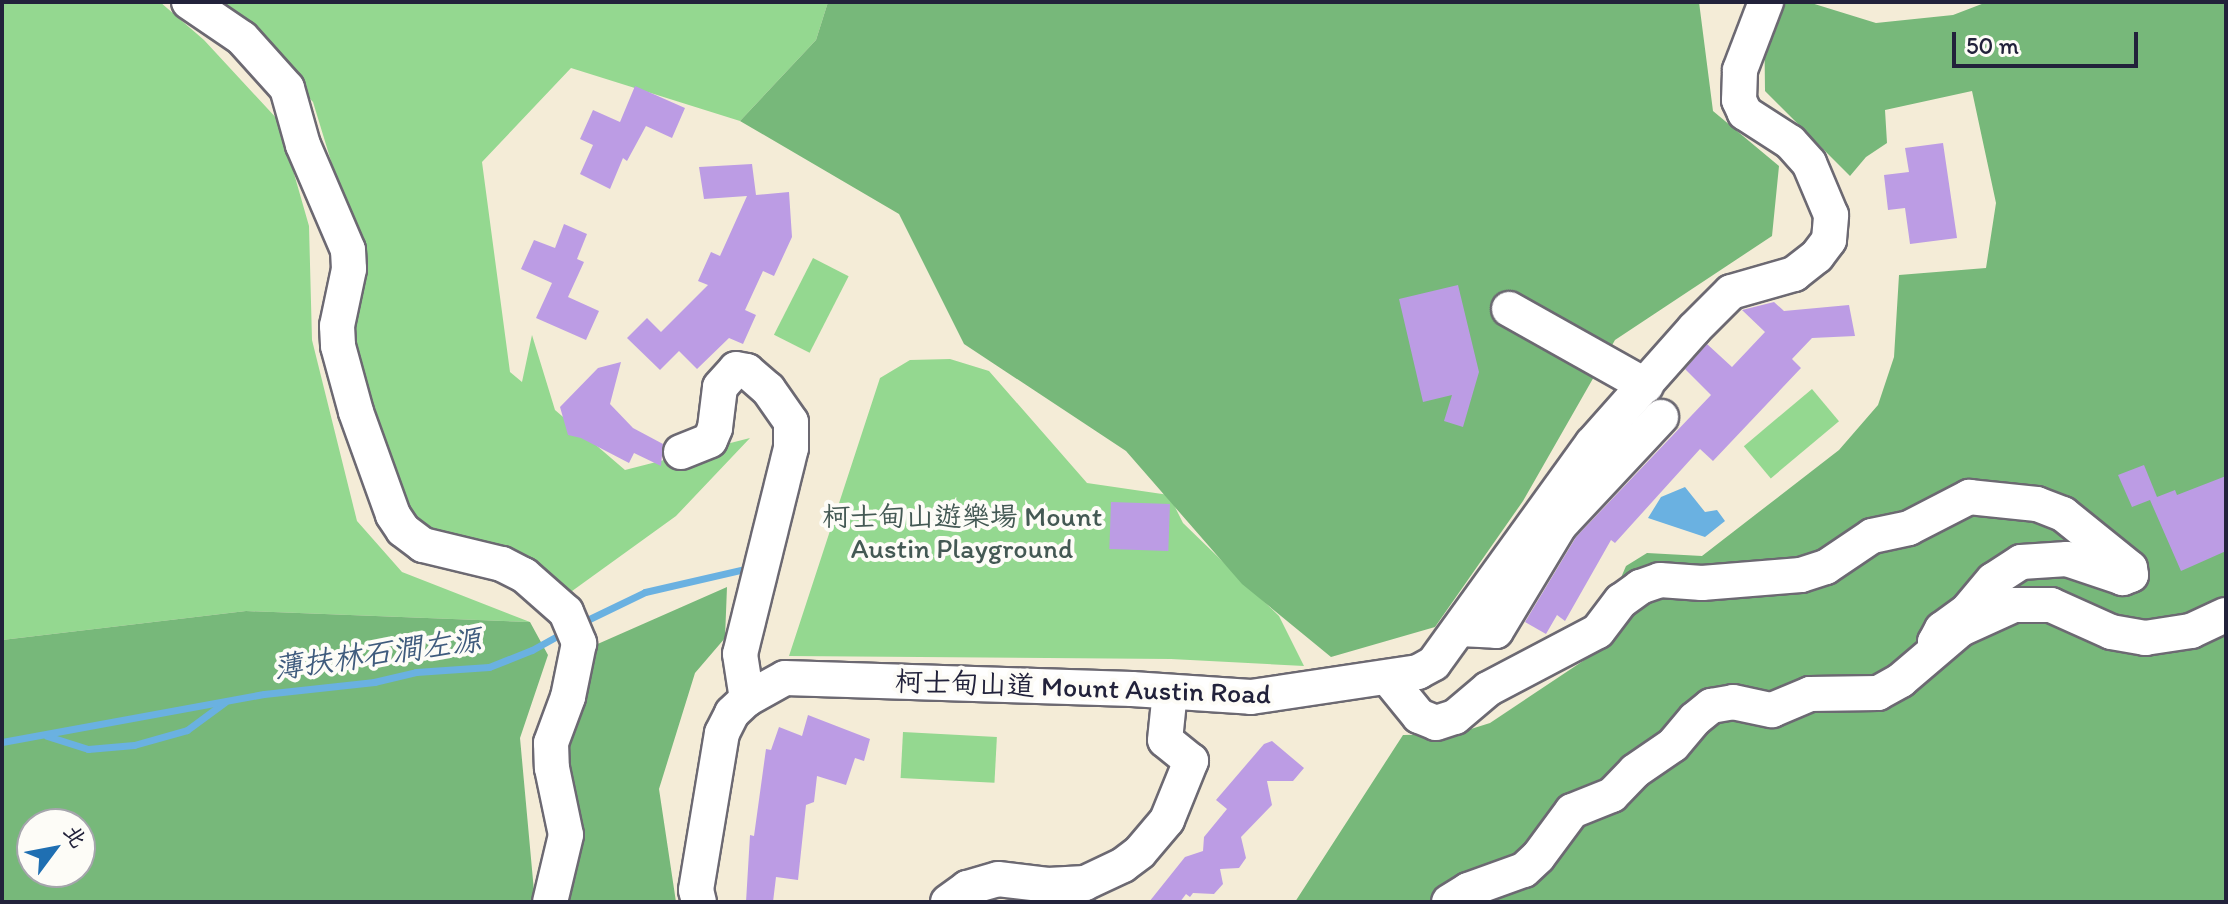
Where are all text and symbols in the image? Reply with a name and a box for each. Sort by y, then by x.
scale bar [1956,16,2142,66]
text: 50 m [1966,31,2019,60]
park label: 柯士甸山遊樂場 Mount Austin Playground [822,499,1102,565]
water label: 薄扶林石澗左源 [271,622,483,686]
street label: 柯士甸山道 Mount Austin Road [894,664,1272,710]
north arrow [16,808,96,888]
text: 北 [58,820,92,853]

